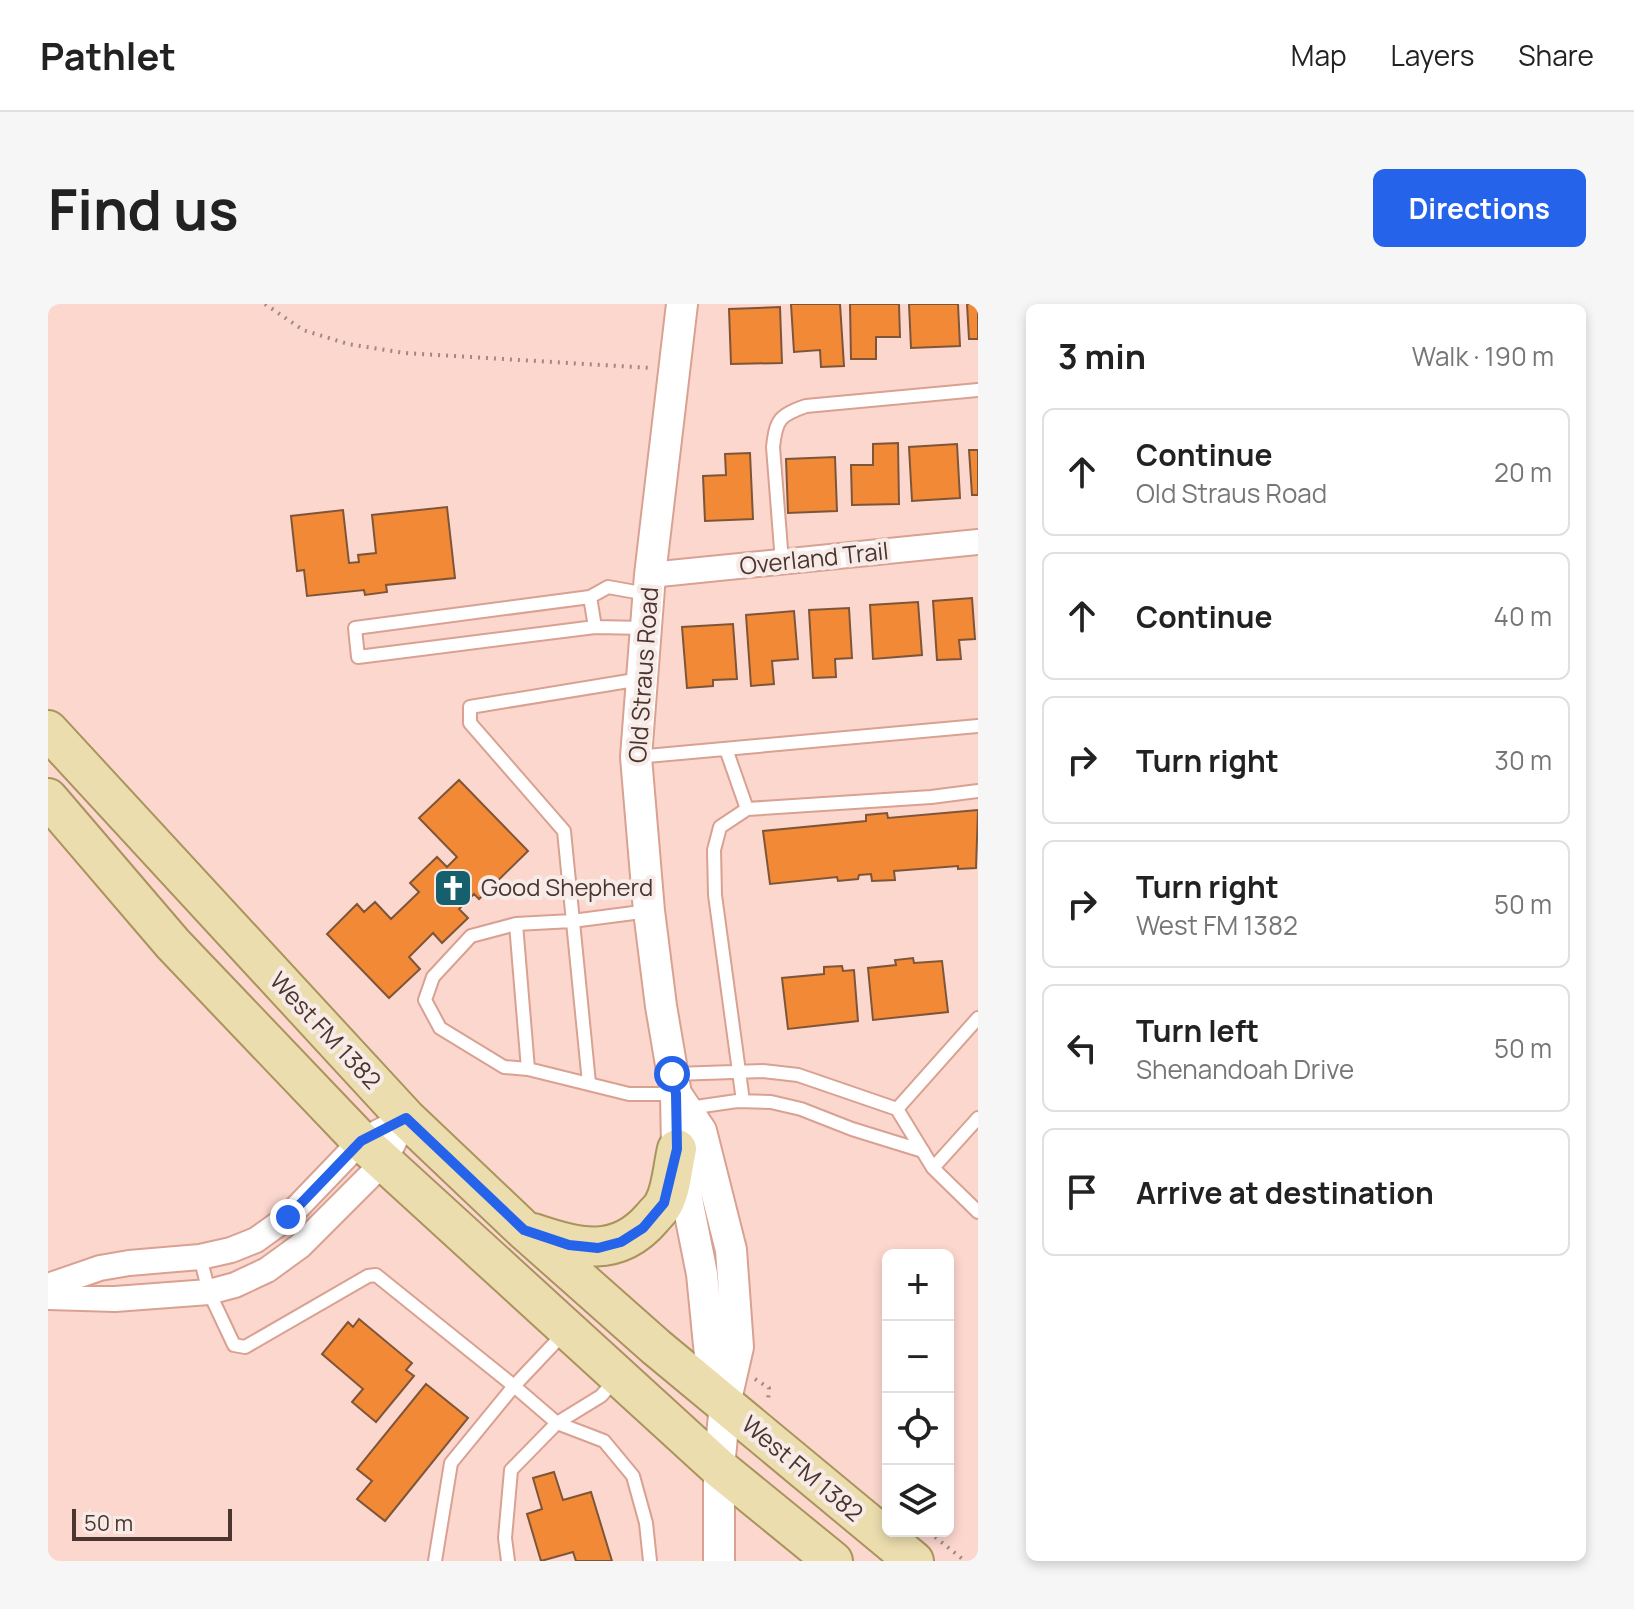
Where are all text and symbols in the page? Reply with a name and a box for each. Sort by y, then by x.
text: Pathlet [40,29,176,81]
text: Map [1291,36,1347,74]
text: Layers [1391,36,1474,74]
text: Share [1518,36,1594,74]
button: Directions [1373,169,1586,247]
text: Find us [48,170,239,247]
text: 3 min [1058,333,1146,379]
text: Walk · 190 m [1412,338,1554,374]
text: Continue [1136,434,1272,475]
icon: ahead [1060,450,1104,494]
text: 20 m [1494,454,1552,490]
text: Old Straus Road [1136,475,1327,511]
street label: Overland Trail [738,533,890,582]
street label: Old Straus Road [620,586,665,764]
icon: ahead [1060,594,1104,638]
text: Continue [1136,596,1272,637]
text: 40 m [1494,598,1552,634]
icon: right [1060,738,1104,782]
text: Turn right [1136,740,1279,781]
text: 30 m [1495,742,1552,778]
text: Turn right [1136,866,1279,907]
church icon: Good Shepherd [432,867,474,909]
place label: Good Shepherd [481,870,653,903]
icon: right [1060,882,1104,926]
text: 50 m [1494,886,1552,922]
text: West FM 1382 [1136,907,1298,943]
street label: West FM 1382 [263,964,389,1096]
text: Turn left [1136,1010,1259,1051]
icon: left [1060,1026,1104,1070]
text: 50 m [1494,1030,1552,1066]
text: Shenandoah Drive [1136,1051,1354,1087]
route start [654,1056,690,1092]
icon: arrive [1060,1170,1104,1214]
text: Arrive at destination [1136,1172,1434,1213]
route end [270,1199,306,1235]
map controls [882,1249,954,1537]
button: + [882,1249,954,1321]
button: − [882,1321,954,1393]
button: locate [882,1393,954,1465]
street label: West FM 1382 [735,1407,871,1528]
button: layers [882,1465,954,1537]
scale bar [72,1505,232,1541]
text: 50 m [84,1508,133,1538]

